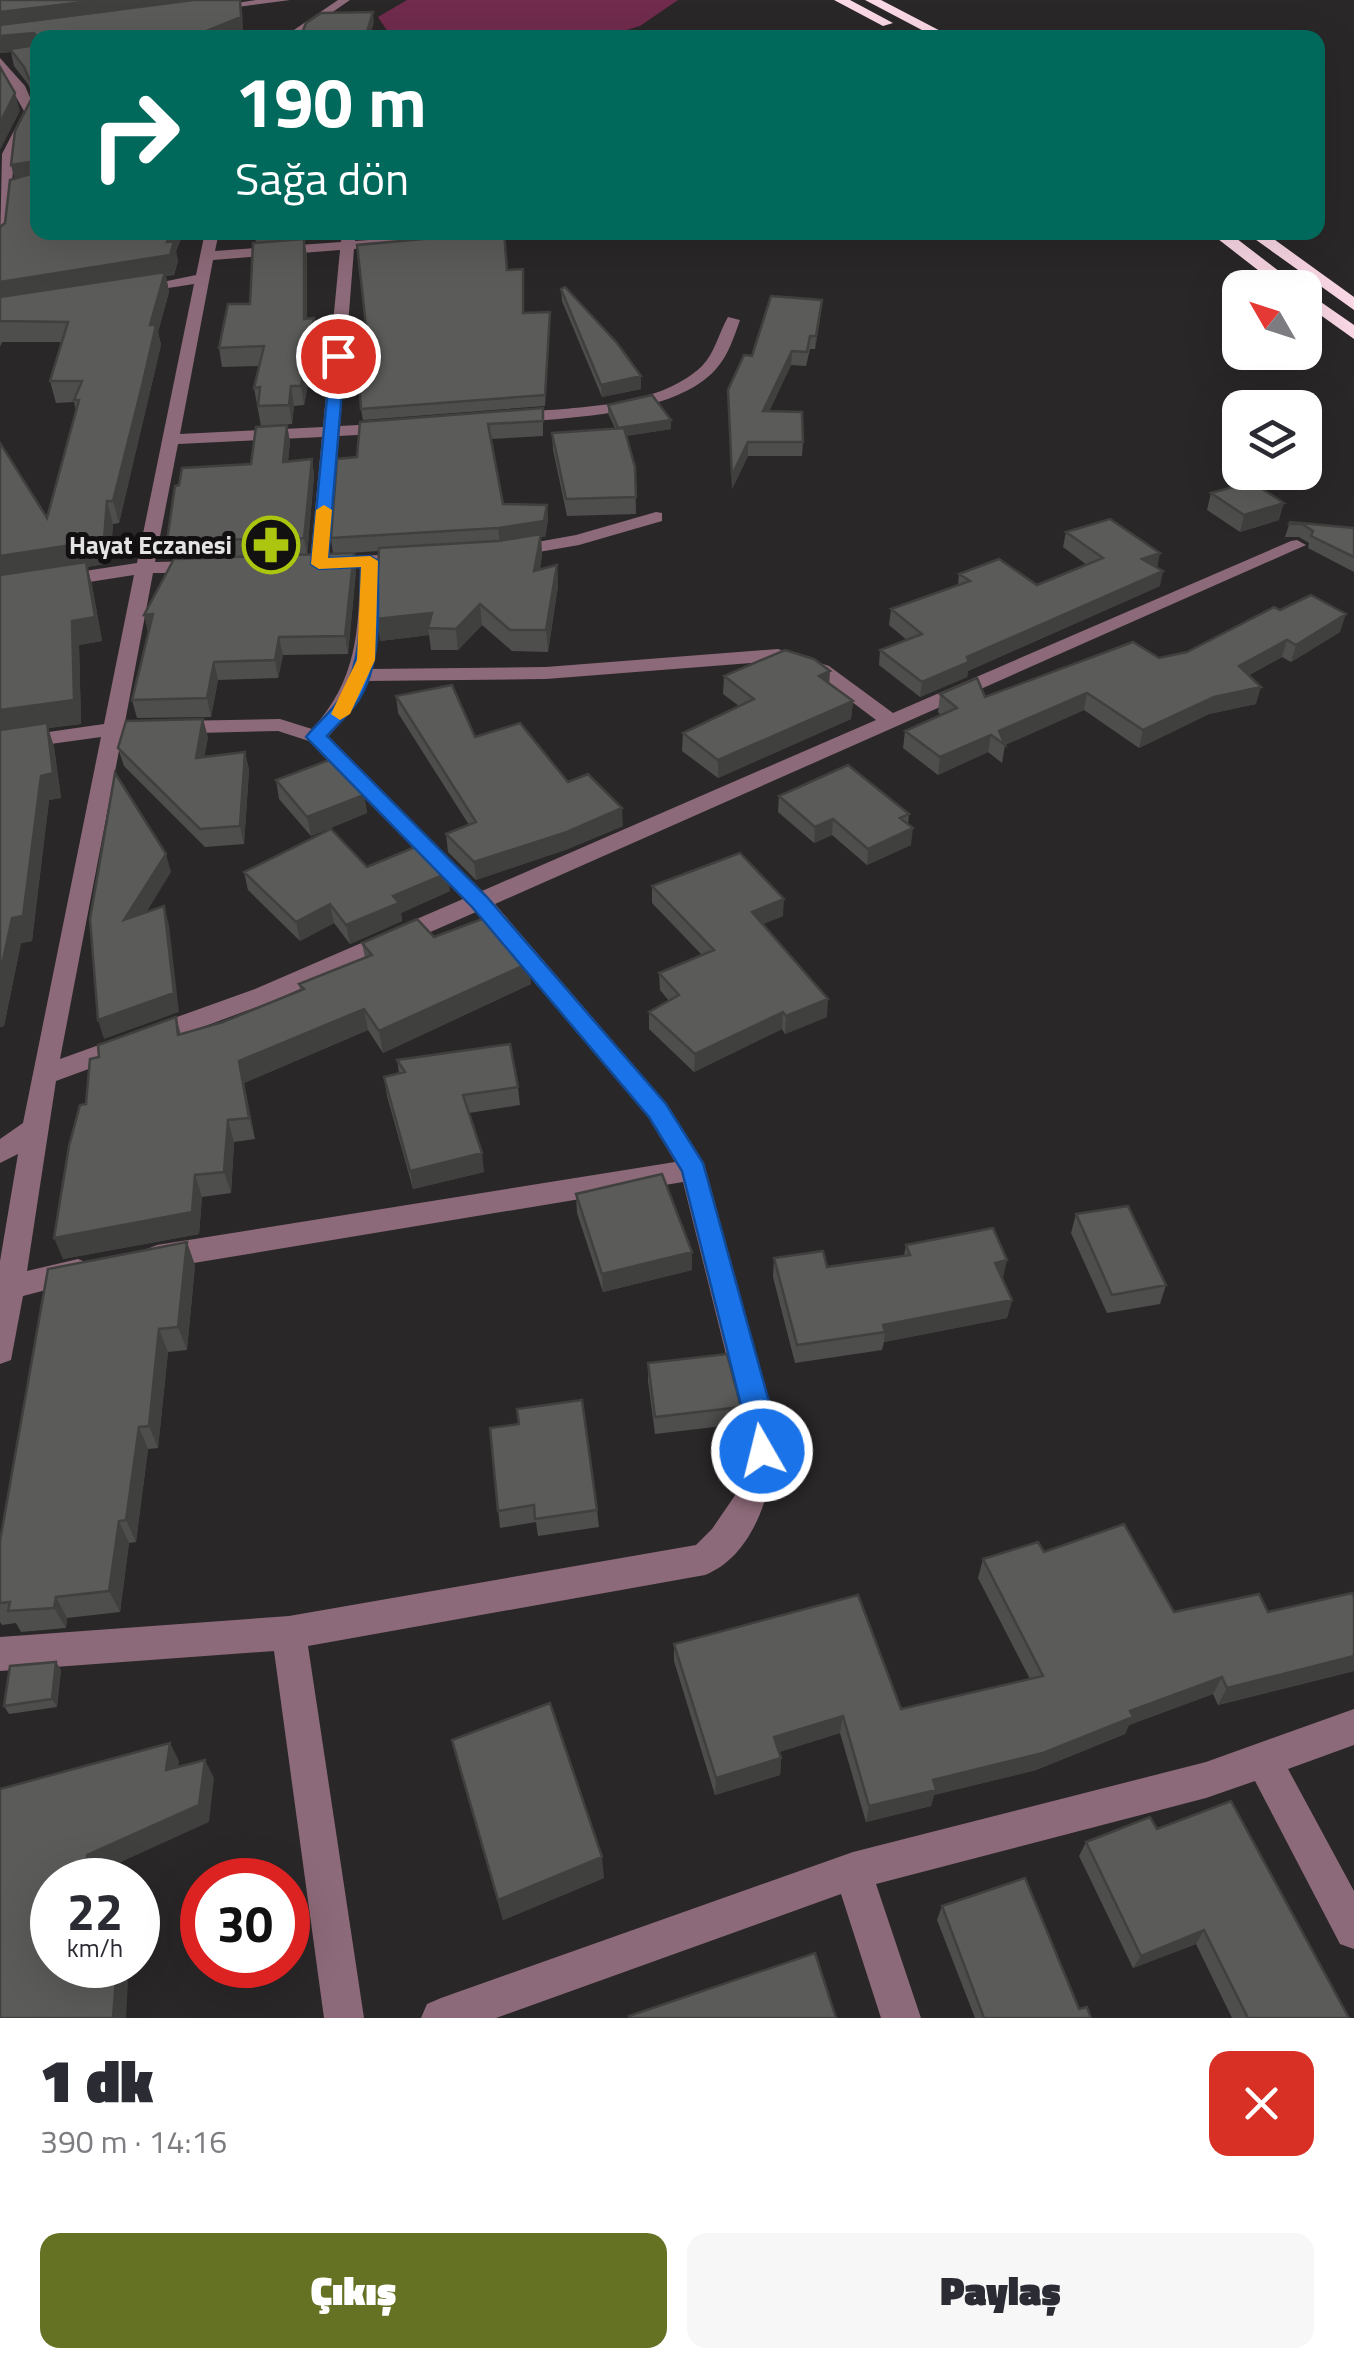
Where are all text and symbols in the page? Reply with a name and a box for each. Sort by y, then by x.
text: 190 m [235,48,427,154]
icon: right [70,70,200,200]
text: Sağa dön [235,144,409,212]
north arrow [1222,270,1322,370]
map controls [1222,270,1322,490]
pin [296,314,381,399]
icon: arrive [311,329,366,384]
button: layers [1222,390,1322,490]
pharmacy icon: Hayat Eczanesi [241,515,301,575]
place label: Hayat Eczanesi [69,526,232,564]
position arrow [710,1399,814,1503]
speed limit sign: 30 [180,1858,310,1988]
text: 22 [67,1873,123,1949]
text: km/h [67,1929,123,1967]
text: 1 dk [40,2034,153,2125]
button: close [1209,2051,1314,2156]
text: 390 m · 14:16 [40,2117,227,2165]
button: Çıkış [40,2233,667,2348]
button: Paylaş [687,2233,1314,2348]

